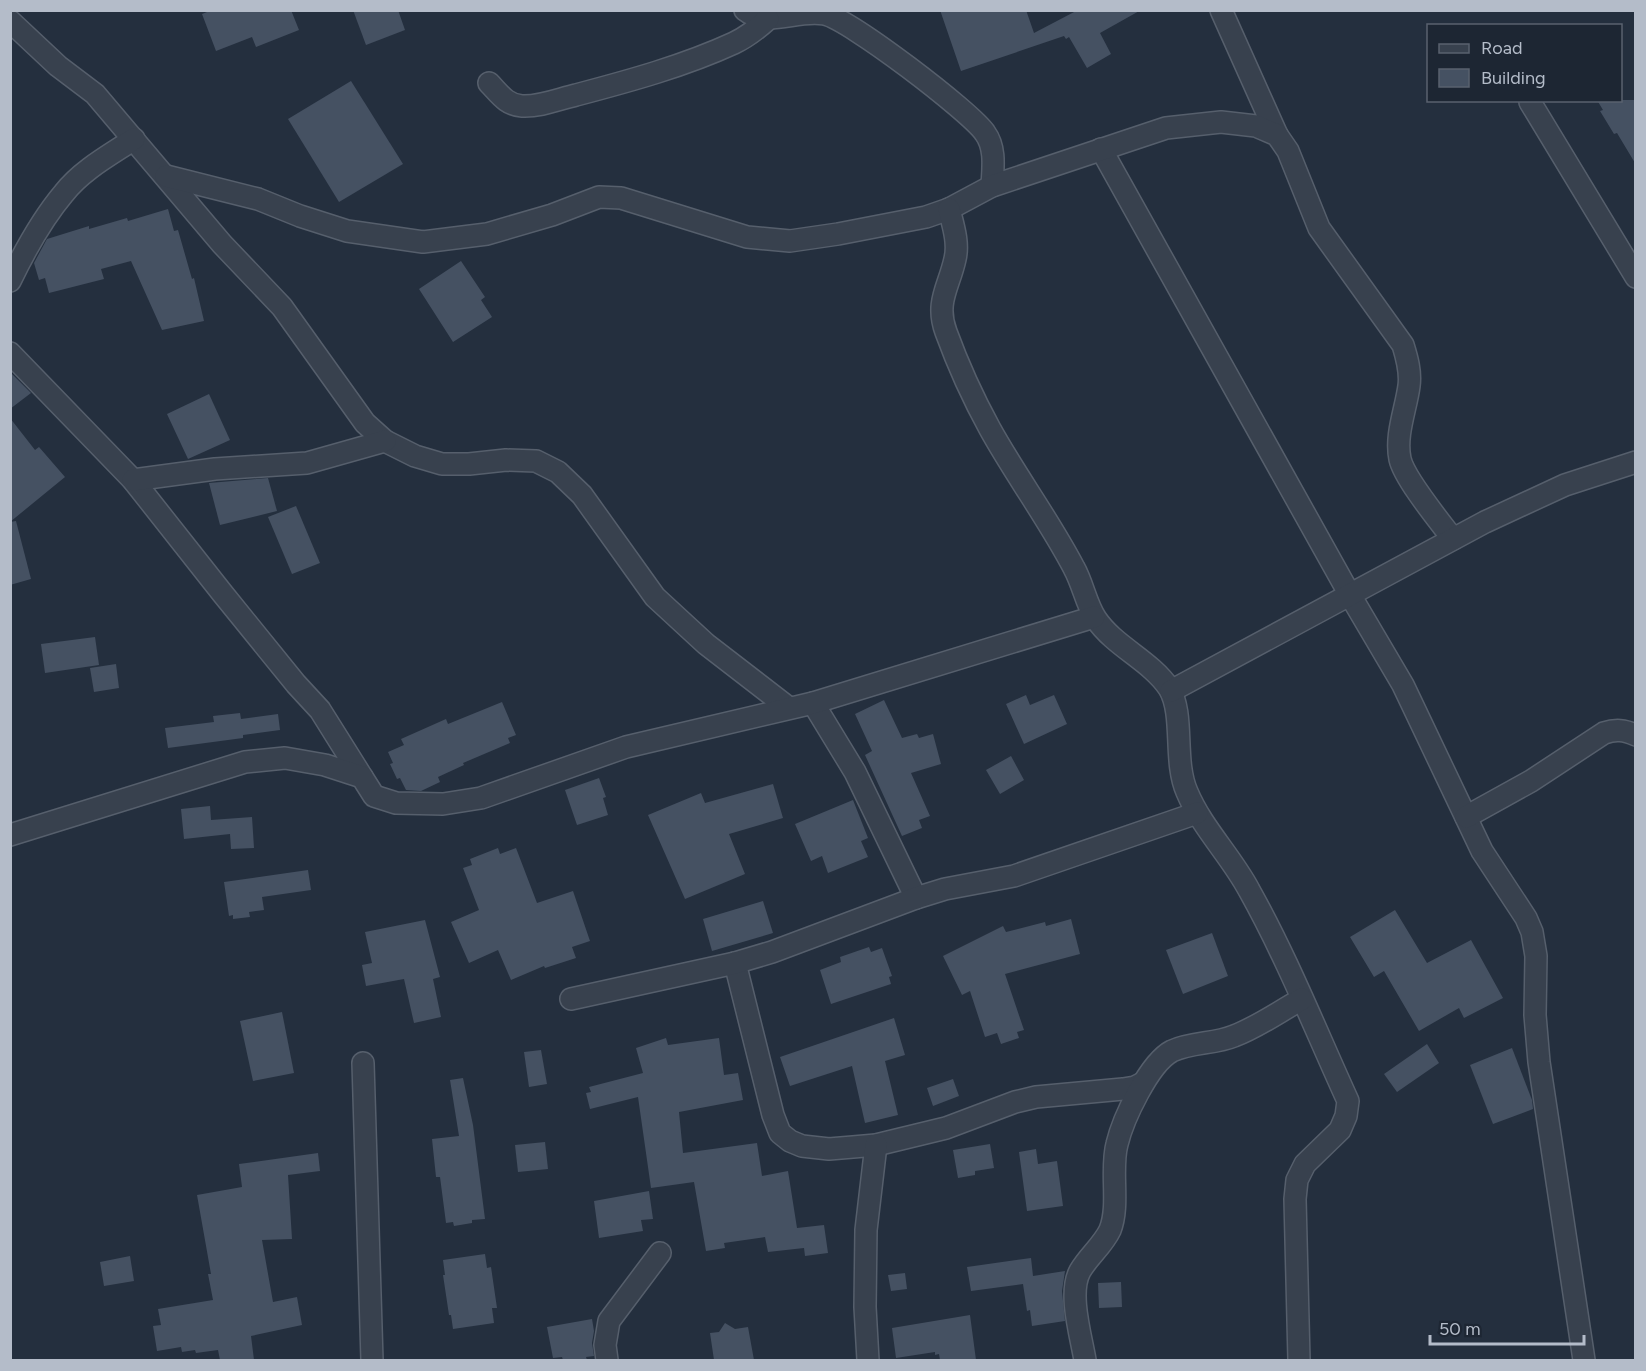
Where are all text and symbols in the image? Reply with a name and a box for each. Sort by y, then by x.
legend [1427,24,1622,102]
text: Road [1481,37,1522,59]
text: Building [1481,67,1546,89]
scale bar [1430,1308,1584,1346]
text: 50 m [1439,1318,1481,1340]

